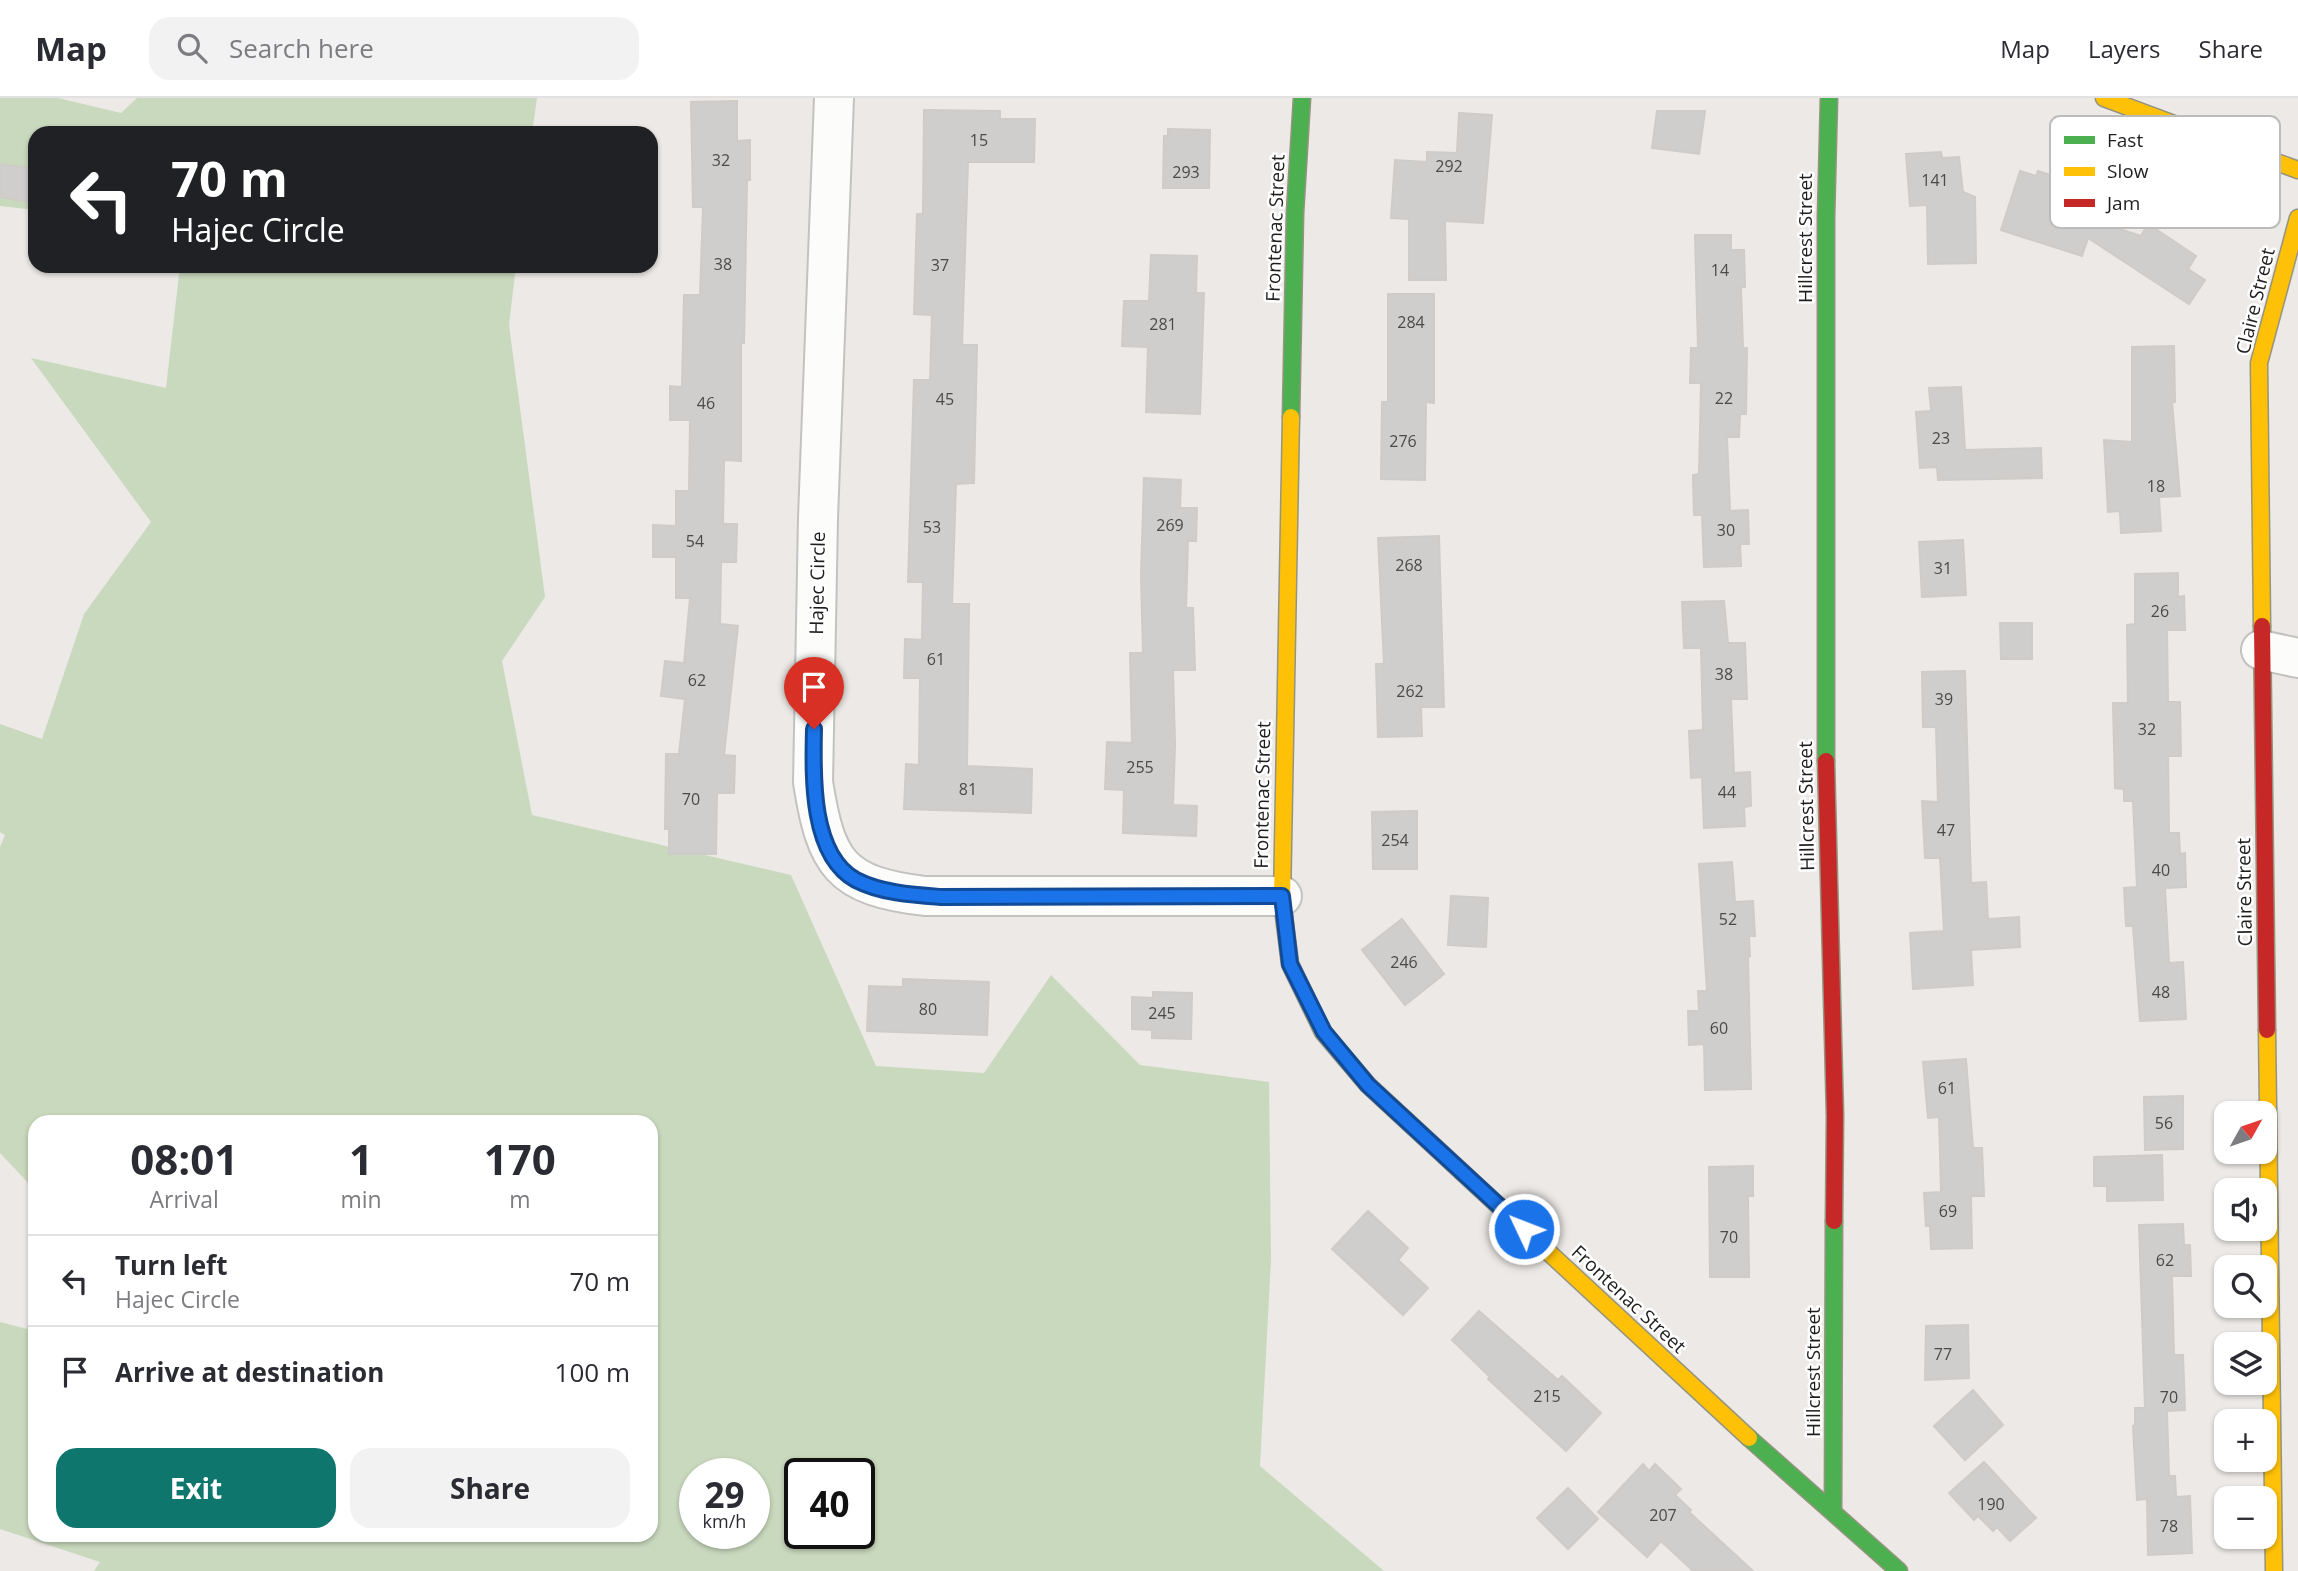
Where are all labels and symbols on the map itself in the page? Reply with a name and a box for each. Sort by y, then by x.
legend [2050,116,2280,228]
text: Fast [2107,127,2143,153]
house number: 15 [970,129,988,151]
house number: 32 [712,149,730,171]
street label: Frontenac Street [1259,154,1291,302]
house number: 292 [1435,155,1463,177]
text: Slow [2107,158,2149,184]
house number: 293 [1172,161,1200,183]
house number: 141 [1921,169,1949,191]
street label: Hillcrest Street [1792,173,1818,303]
text: Jam [2105,190,2140,216]
street label: Claire Street [2229,245,2281,357]
house number: 38 [714,253,732,275]
house number: 37 [931,254,949,276]
house number: 14 [1711,259,1729,281]
house number: 284 [1397,311,1425,333]
house number: 281 [1149,313,1177,335]
house number: 22 [1715,387,1733,409]
house number: 45 [936,388,954,410]
house number: 46 [697,392,715,414]
house number: 23 [1932,427,1950,449]
house number: 276 [1389,430,1417,452]
house number: 18 [2147,475,2165,497]
house number: 269 [1156,514,1184,536]
house number: 53 [923,516,941,538]
house number: 30 [1717,519,1735,541]
house number: 54 [686,530,704,552]
street label: Hajec Circle [803,531,831,635]
house number: 268 [1395,554,1423,576]
house number: 31 [1934,557,1952,579]
house number: 26 [2151,600,2169,622]
house number: 61 [927,648,945,670]
pin [784,657,844,729]
house number: 38 [1715,663,1733,685]
house number: 62 [688,669,706,691]
house number: 262 [1396,680,1424,702]
house number: 39 [1935,688,1953,710]
house number: 32 [2138,718,2156,740]
street label: Frontenac Street [1248,721,1276,869]
street label: Hillcrest Street [1792,741,1820,871]
house number: 255 [1126,756,1154,778]
house number: 81 [959,778,977,800]
house number: 44 [1718,781,1736,803]
house number: 70 [682,788,700,810]
house number: 47 [1937,819,1955,841]
house number: 254 [1381,829,1409,851]
street label: Claire Street [2230,837,2258,946]
house number: 40 [2152,859,2170,881]
house number: 52 [1719,908,1737,930]
house number: 246 [1390,951,1418,973]
house number: 48 [2152,981,2170,1003]
house number: 80 [919,998,937,1020]
house number: 245 [1148,1002,1176,1024]
house number: 60 [1710,1017,1728,1039]
house number: 61 [1938,1077,1956,1099]
north arrow [2214,1101,2277,1164]
house number: 56 [2155,1112,2173,1134]
position arrow [1487,1192,1561,1266]
house number: 69 [1939,1200,1957,1222]
house number: 70 [1720,1226,1738,1248]
street label: Frontenac Street [1566,1239,1692,1359]
house number: 62 [2156,1249,2174,1271]
street label: Hillcrest Street [1800,1307,1826,1437]
house number: 77 [1934,1343,1952,1365]
house number: 215 [1533,1385,1561,1407]
house number: 70 [2160,1386,2178,1408]
speed limit sign: 40 [784,1458,875,1549]
house number: 190 [1977,1493,2005,1515]
house number: 207 [1649,1504,1677,1526]
house number: 78 [2160,1515,2178,1537]

